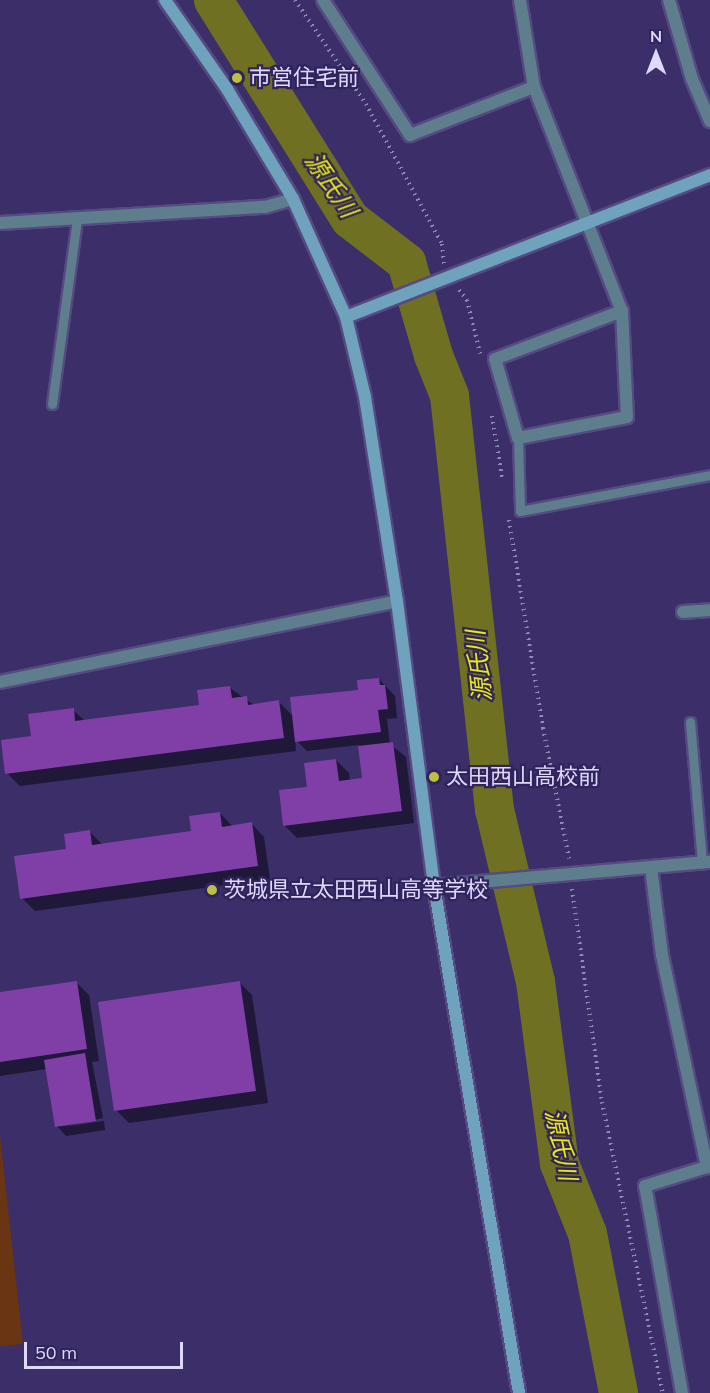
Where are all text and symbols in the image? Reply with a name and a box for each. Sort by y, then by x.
north arrow [626,24,686,84]
text: N [650,26,662,46]
place label: 市営住宅前 [249,65,359,91]
marker: 市営住宅前 [230,71,244,85]
water label: 源氏川 [299,147,363,223]
water label: 源氏川 [461,629,497,703]
place label: 太田西山高校前 [446,764,600,790]
marker: 太田西山高校前 [427,770,441,784]
place label: 茨城県立太田西山高等学校 [224,877,488,903]
marker: 茨城県立太田西山高等学校 [205,883,219,897]
water label: 源氏川 [539,1107,583,1183]
scale bar [27,1330,186,1368]
text: 50 m [35,1341,77,1364]

